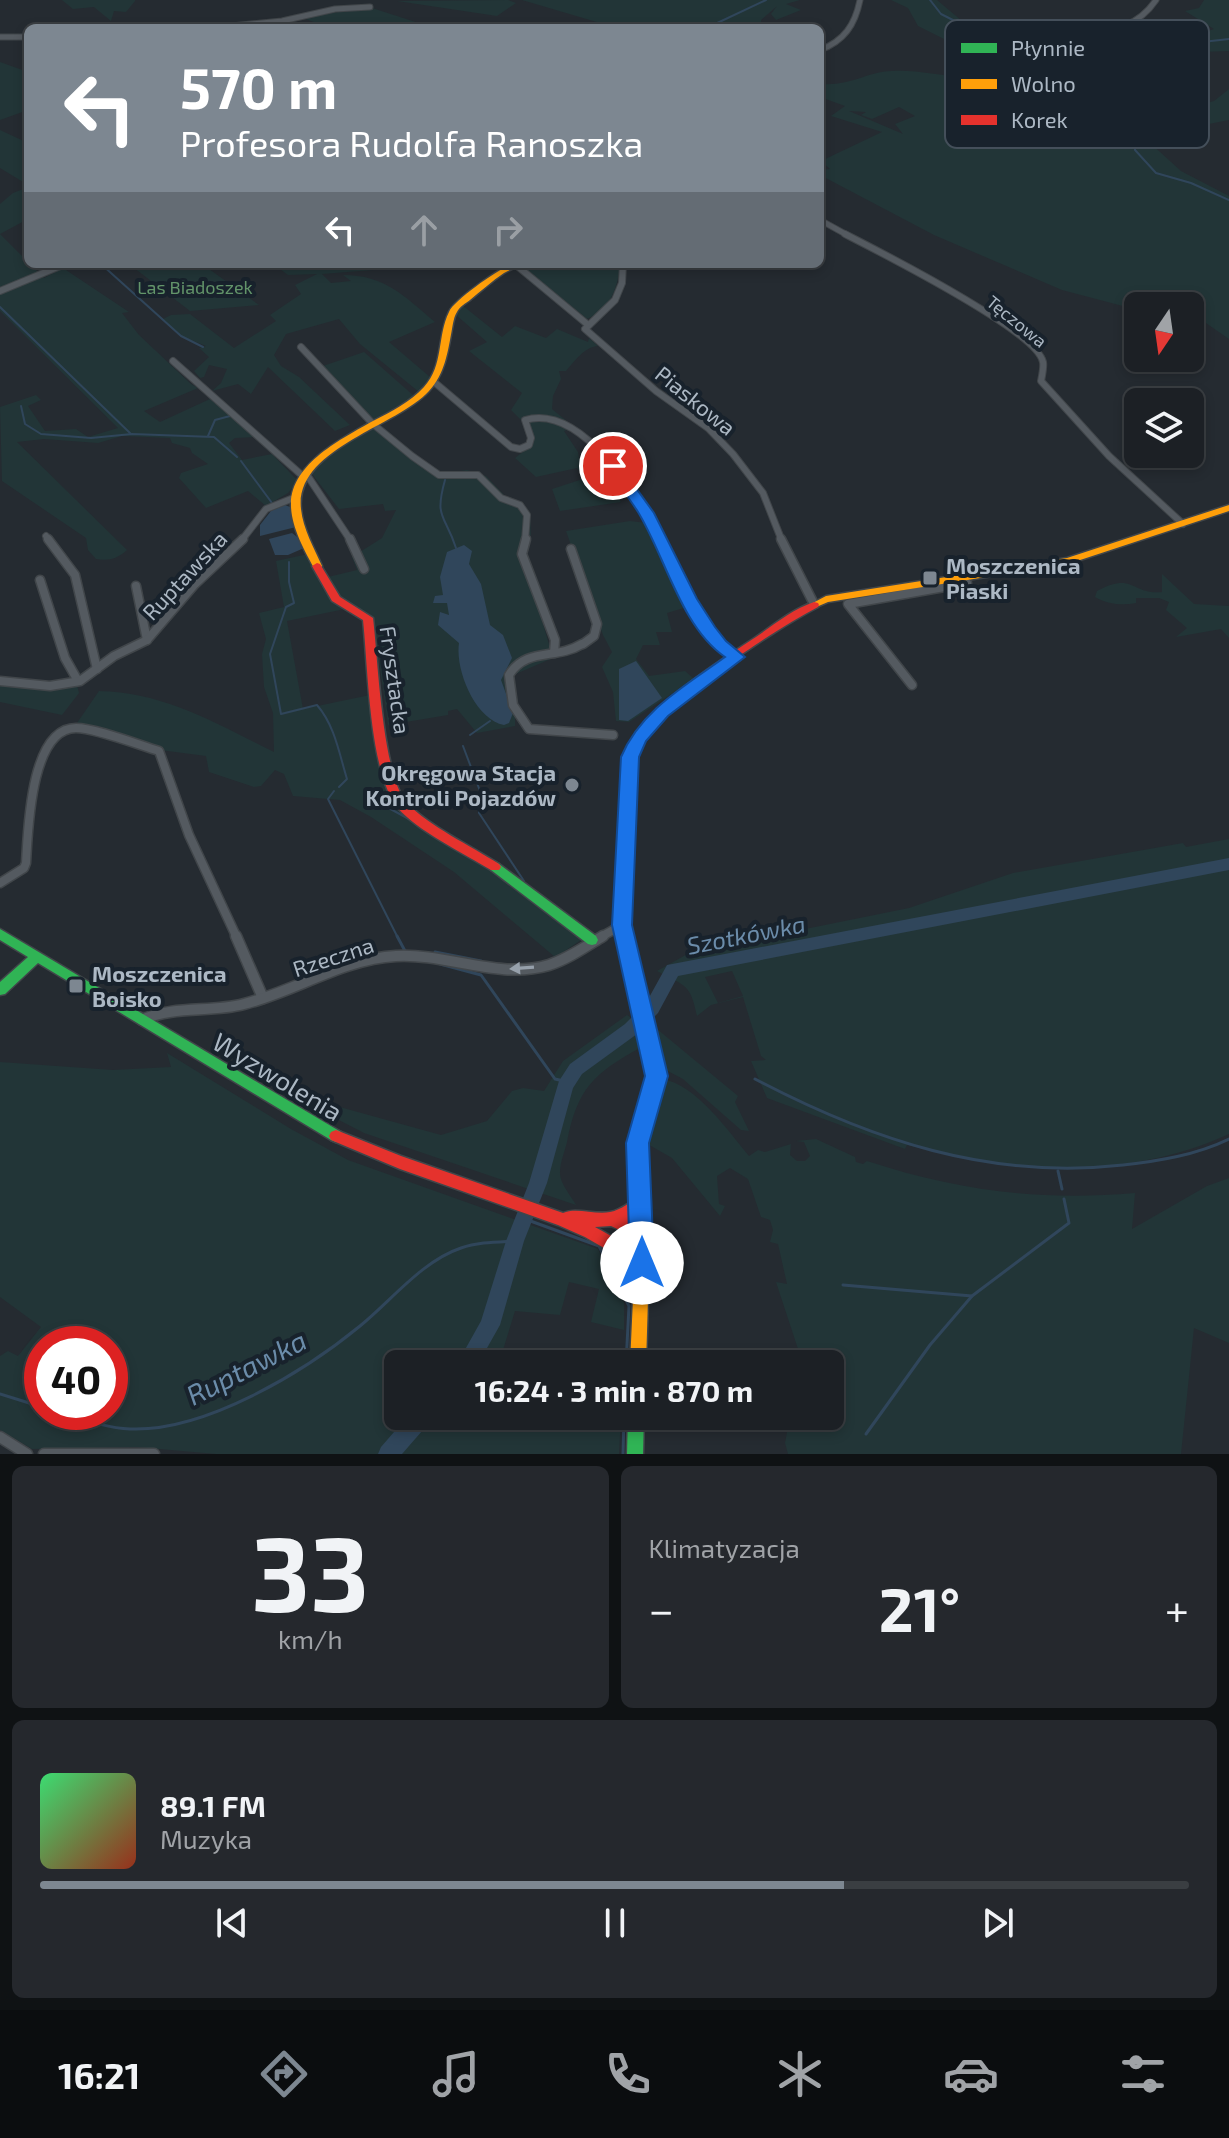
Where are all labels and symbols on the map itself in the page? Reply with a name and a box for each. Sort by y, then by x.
legend [945,20,1209,148]
text: Płynnie [1011,34,1085,60]
text: Wolno [1011,70,1076,96]
text: Korek [1011,106,1068,132]
park label: Las Biadoszek [137,276,253,298]
street label: Tęczowa [983,290,1051,352]
north arrow [1124,292,1204,372]
street label: Piaskowa [651,360,741,440]
pin [579,432,647,500]
street label: Ruptawska [136,525,232,625]
place label: Moszczenica Piaski [946,552,1080,603]
marker: Moszczenica Piaski [921,569,939,587]
street label: Frysztacka [376,624,416,736]
place label: Okręgowa Stacja Kontroli Pojazdów [366,759,556,810]
marker: Okręgowa Stacja Kontroli Pojazdów [563,776,581,794]
water label: Szotkówka [684,908,808,960]
street label: Rzeczna [289,931,377,981]
place label: Moszczenica Boisko [92,960,226,1011]
one-way arrow [509,962,534,975]
marker: Moszczenica Boisko [67,977,85,995]
street label: Wyzwolenia [208,1025,348,1127]
position arrow [600,1221,684,1305]
water label: Ruptawka [180,1322,312,1412]
speed limit sign: 40 [24,1326,128,1430]

